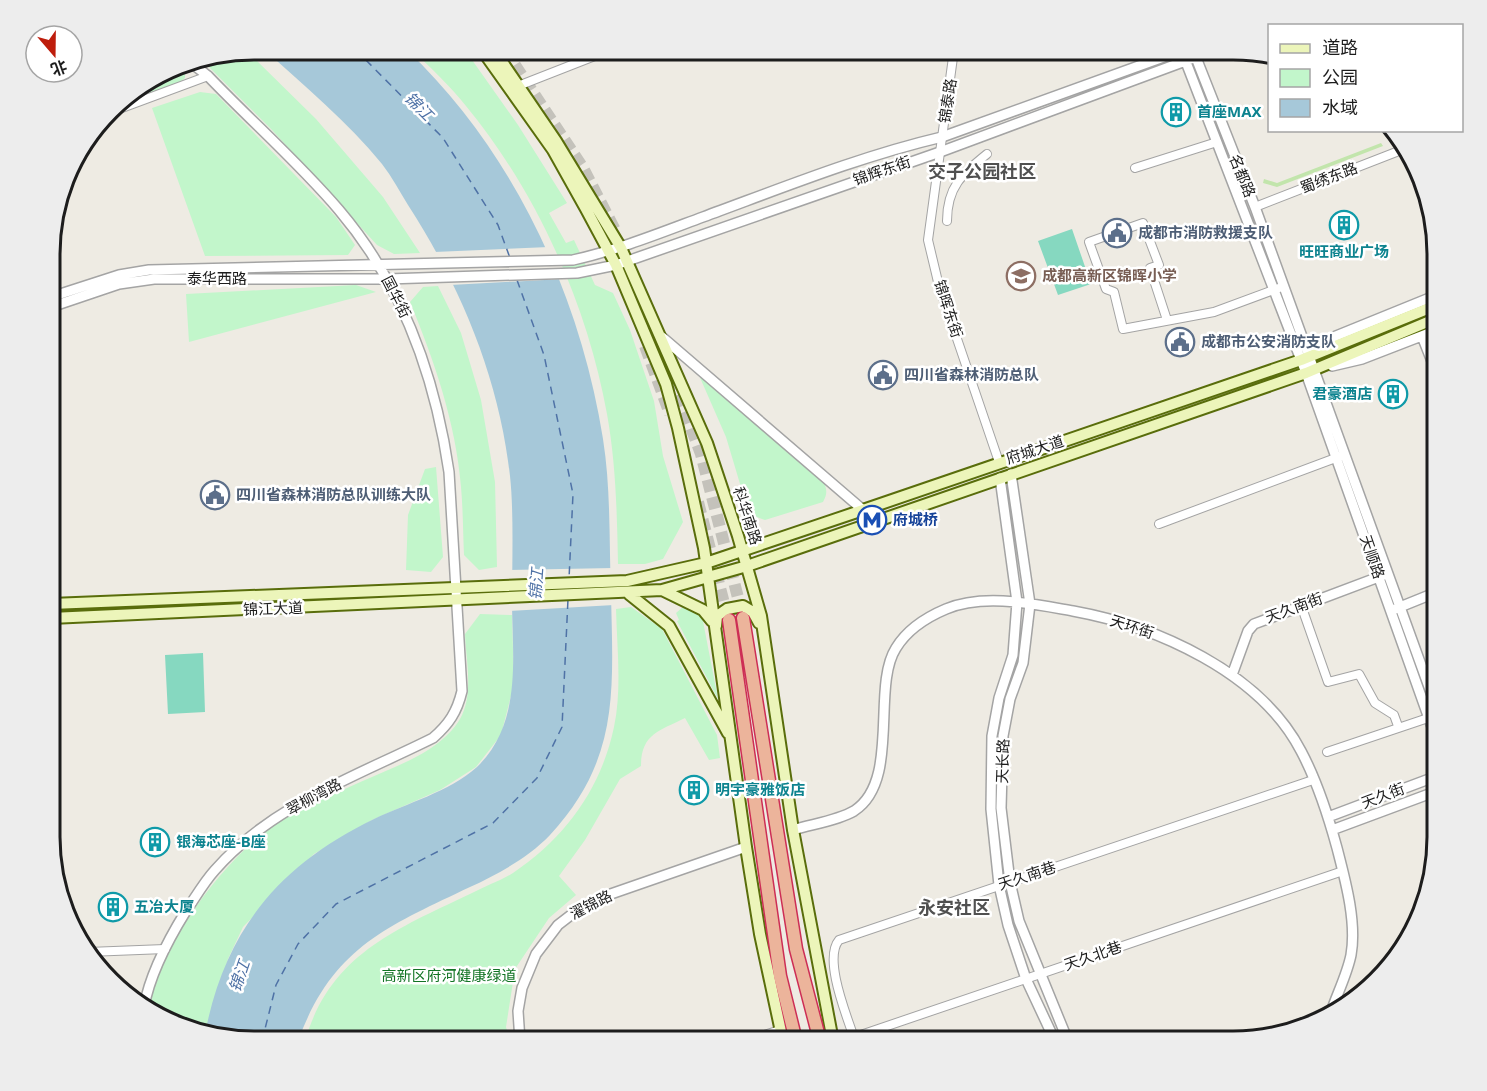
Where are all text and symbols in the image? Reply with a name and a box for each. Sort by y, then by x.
north arrow [24,24,84,84]
legend [1268,24,1463,132]
text: 道路 [1322,35,1358,59]
text: 北 [48,55,70,81]
text: 公园 [1322,65,1358,89]
street label: 锦泰路 [934,77,960,125]
water label: 锦江 [400,87,440,127]
text: 水域 [1322,95,1358,119]
building icon: 首座MAX [1160,96,1192,128]
place label: 首座MAX [1197,101,1262,121]
street label: 锦辉东街 [850,151,913,189]
street label: 名都路 [1225,151,1261,200]
street label: 蜀绣东路 [1297,157,1360,197]
district label: 交子公园社区 [928,159,1036,183]
building icon: 旺旺商业广场 [1328,209,1360,241]
public building icon: 成都市消防救援支队 [1101,217,1133,249]
place label: 成都市消防救援支队 [1138,222,1273,242]
place label: 旺旺商业广场 [1299,241,1389,261]
school or university icon: 成都高新区锦晖小学 [1005,260,1037,292]
place label: 成都高新区锦晖小学 [1042,265,1177,285]
street label: 泰华西路 [187,268,247,288]
street label: 国华街 [378,272,416,321]
street label: 锦晖东街 [930,277,968,340]
public building icon: 成都市公安消防支队 [1164,326,1196,358]
place label: 成都市公安消防支队 [1201,331,1336,351]
public building icon: 四川省森林消防总队 [867,359,899,391]
place label: 四川省森林消防总队 [904,364,1039,384]
building icon: 君豪酒店 [1377,378,1409,410]
place label: 君豪酒店 [1312,383,1372,403]
street label: 府城大道 [1003,430,1066,468]
public building icon: 四川省森林消防总队训练大队 [199,479,231,511]
place label: 四川省森林消防总队训练大队 [236,484,431,504]
street label: 科华南路 [729,484,767,547]
metro station icon: 府城桥 [856,504,888,536]
place label: 府城桥 [893,509,938,529]
street label: 天顺路 [1356,532,1390,581]
water label: 锦江 [524,565,548,601]
street label: 天久南街 [1262,587,1325,627]
street label: 锦江大道 [243,597,303,619]
street label: 天环街 [1108,610,1157,643]
street label: 天长路 [991,738,1013,784]
street label: 翠柳湾路 [282,773,345,819]
building icon: 明宇豪雅饭店 [678,774,710,806]
street label: 天久街 [1358,778,1407,812]
place label: 明宇豪雅饭店 [715,779,805,799]
building icon: 银海芯座-B座 [139,826,171,858]
place label: 银海芯座-B座 [176,831,266,851]
street label: 天久南巷 [995,856,1058,894]
street label: 濯锦路 [566,885,615,923]
building icon: 五冶大厦 [97,891,129,923]
district label: 永安社区 [918,895,990,919]
place label: 五冶大厦 [134,896,194,916]
street label: 天久北巷 [1061,936,1124,974]
water label: 锦江 [223,955,255,995]
park label: 高新区府河健康绿道 [381,965,517,985]

